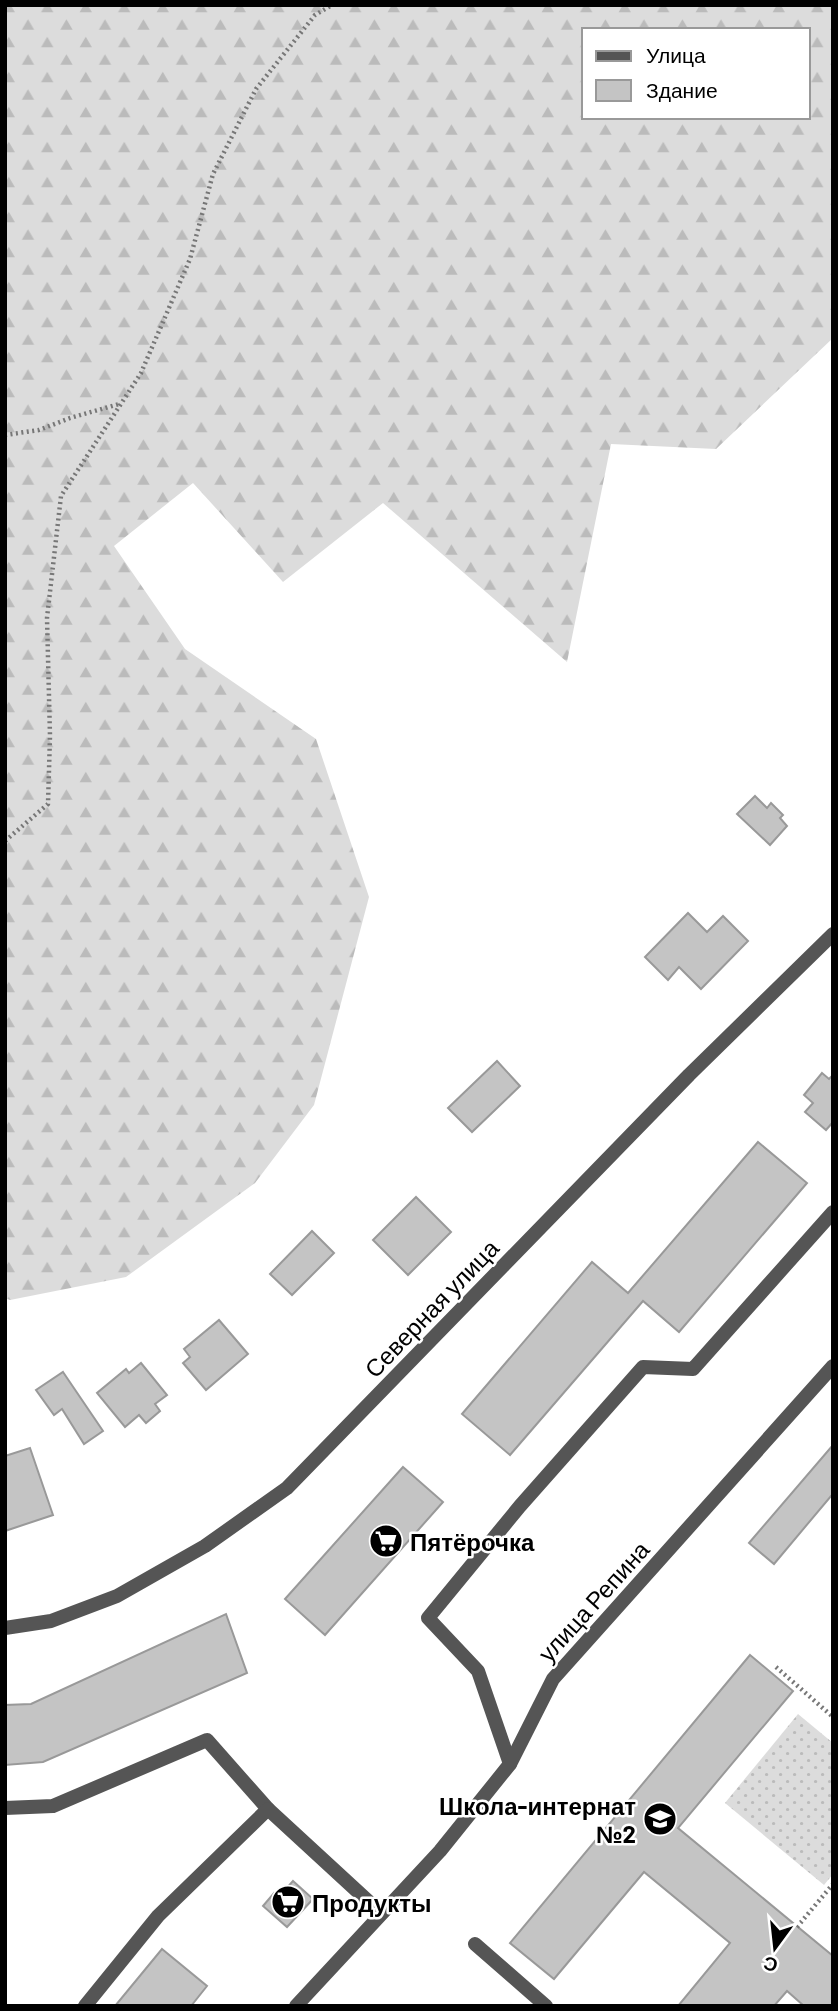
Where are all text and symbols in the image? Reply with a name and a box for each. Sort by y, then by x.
legend [582,28,810,119]
text: Улица [646,42,706,67]
text: Здание [646,77,718,102]
street label: Северная улица [358,1233,504,1383]
supermarket icon: Пятёрочка [367,1522,405,1560]
place label: Пятёрочка [410,1527,535,1556]
street label: улица Репина [531,1534,655,1667]
place label: Школа-интернат №2 [439,1791,636,1848]
school or university icon: Школа-интернат №2 [641,1800,679,1838]
supermarket icon: Продукты [269,1883,307,1921]
place label: Продукты [312,1888,431,1917]
north arrow [740,1913,810,1983]
text: С [761,1952,780,1978]

